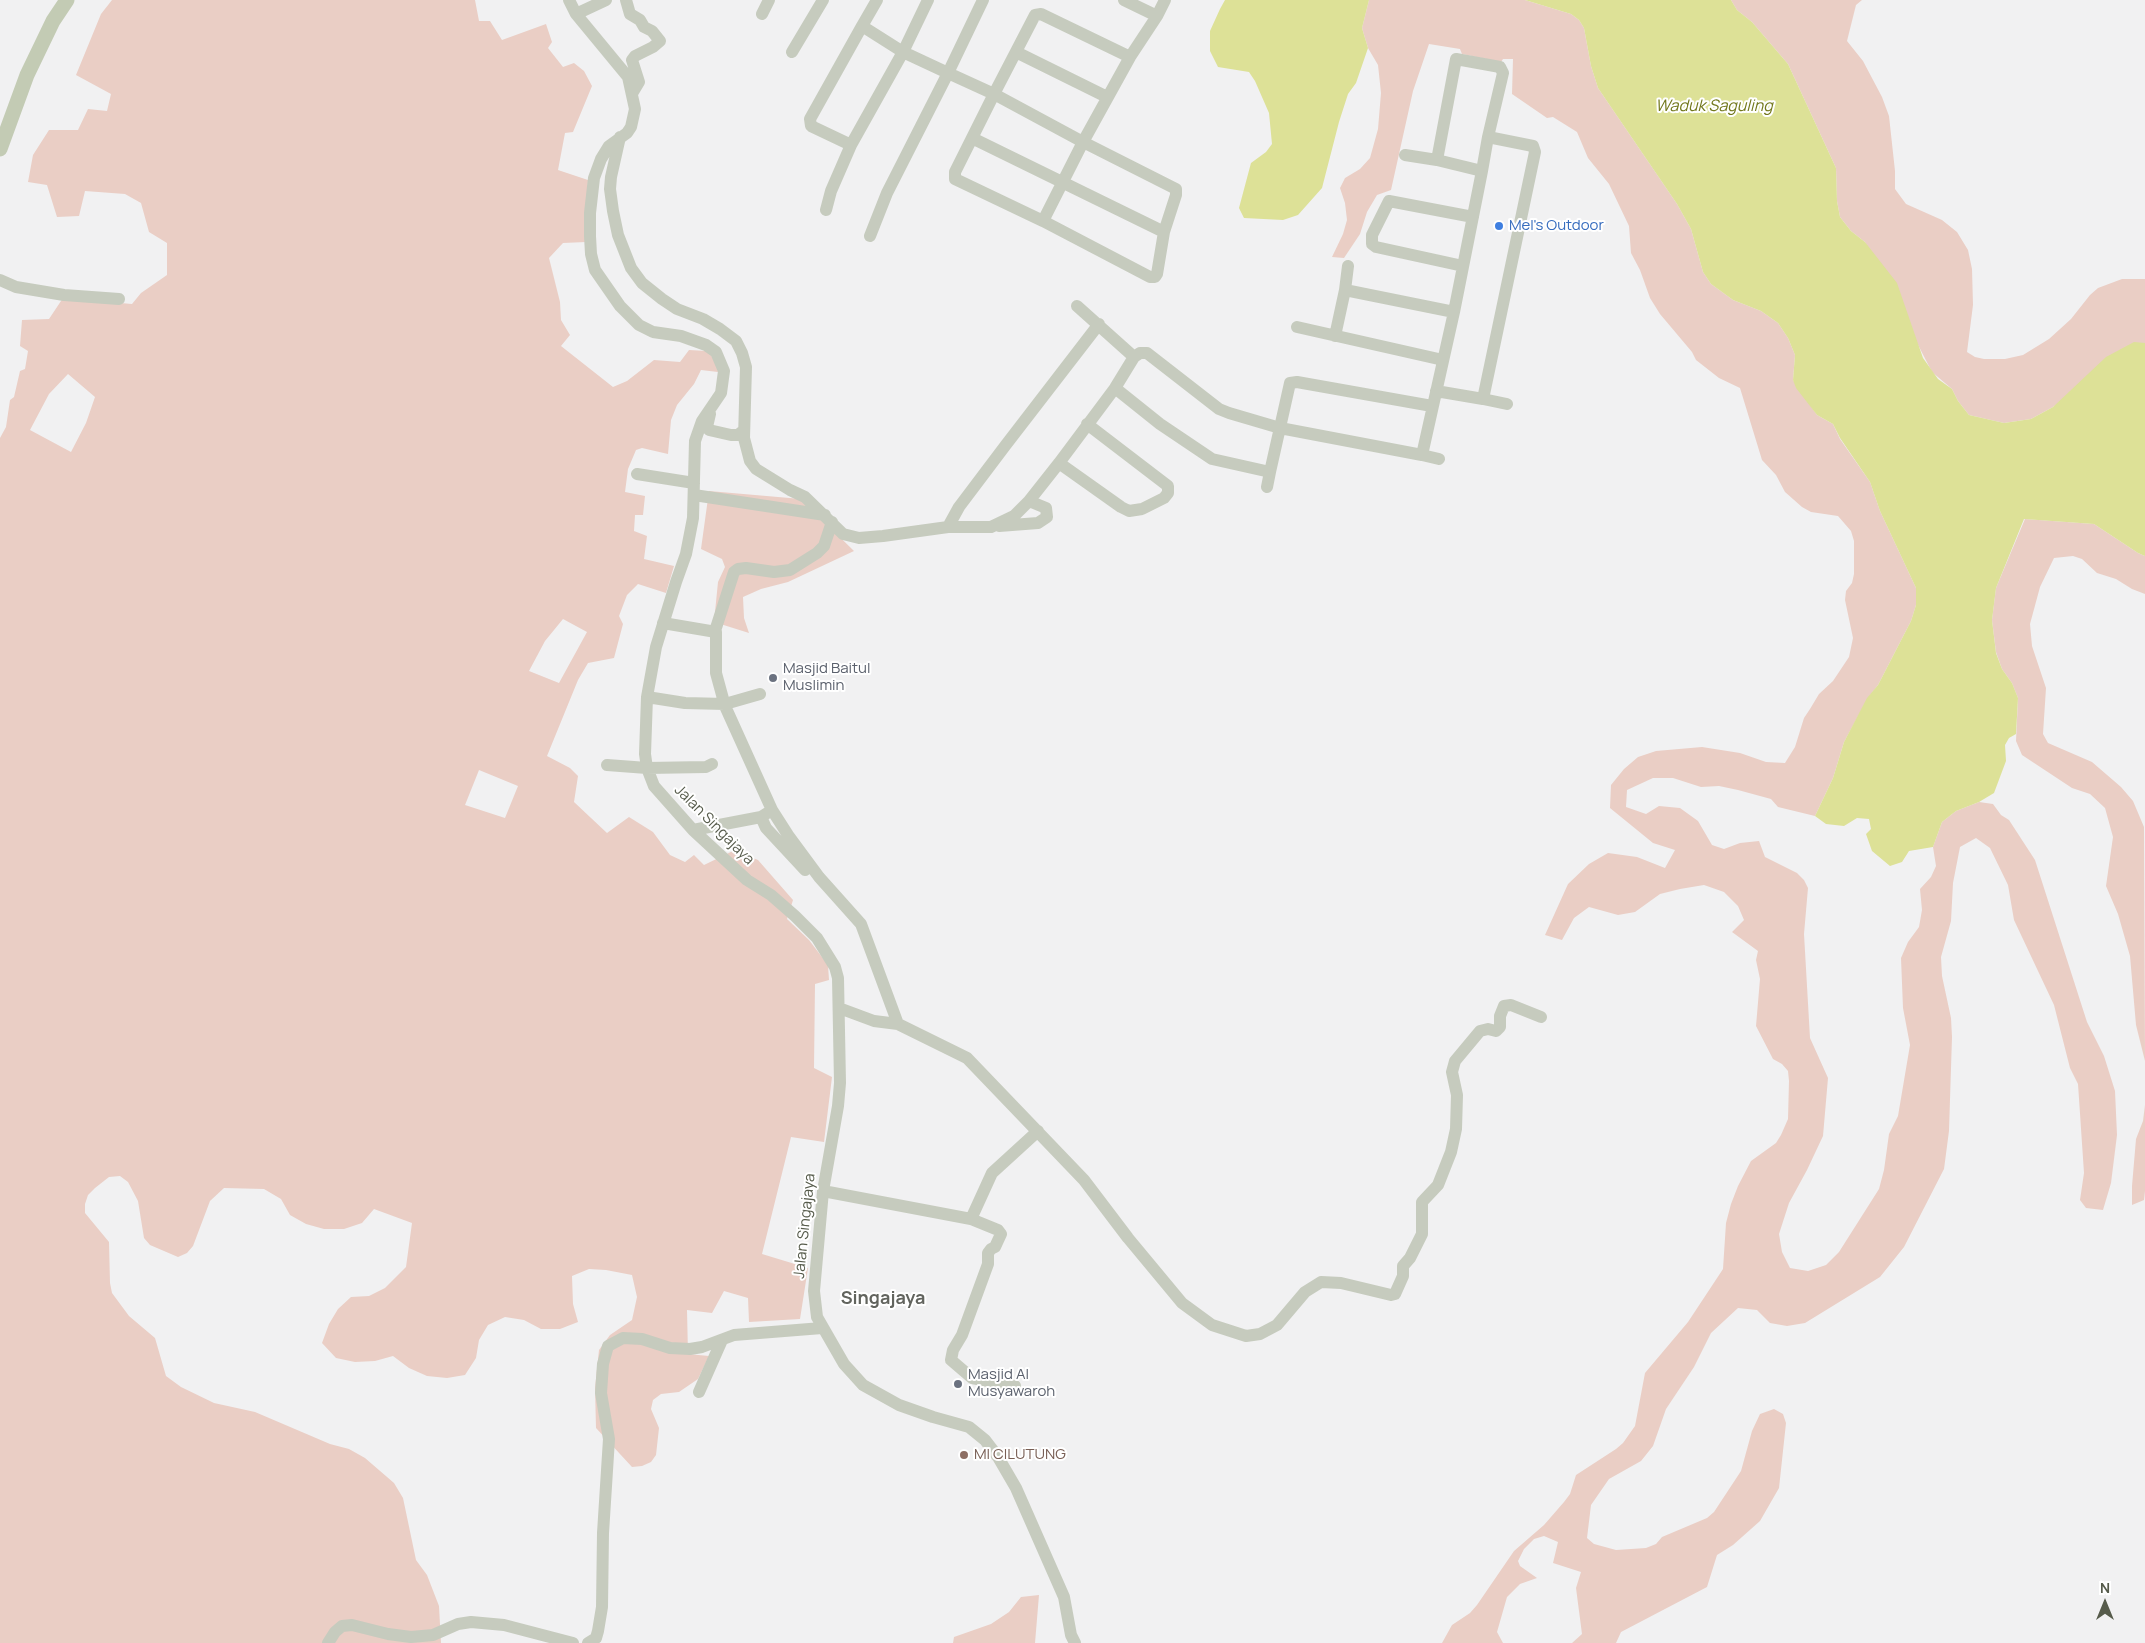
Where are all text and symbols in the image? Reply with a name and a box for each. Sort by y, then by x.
water label: Waduk Saguling [1655,97,1773,117]
place label: Mel's Outdoor [1509,217,1604,235]
marker: Mel's Outdoor [1493,220,1505,232]
place label: Masjid Baitul Muslimin [783,660,870,695]
marker: Masjid Baitul Muslimin [767,672,779,684]
street label: Jalan Singajaya [670,781,758,869]
street label: Jalan Singajaya [791,1173,819,1279]
district label: Singajaya [841,1288,925,1310]
place label: Masjid Al Musyawaroh [968,1366,1055,1401]
marker: Masjid Al Musyawaroh [952,1378,964,1390]
place label: MI CILUTUNG [974,1446,1066,1464]
marker: MI CILUTUNG [958,1449,970,1461]
north arrow [2080,1578,2130,1628]
text: N [2100,1578,2110,1597]

